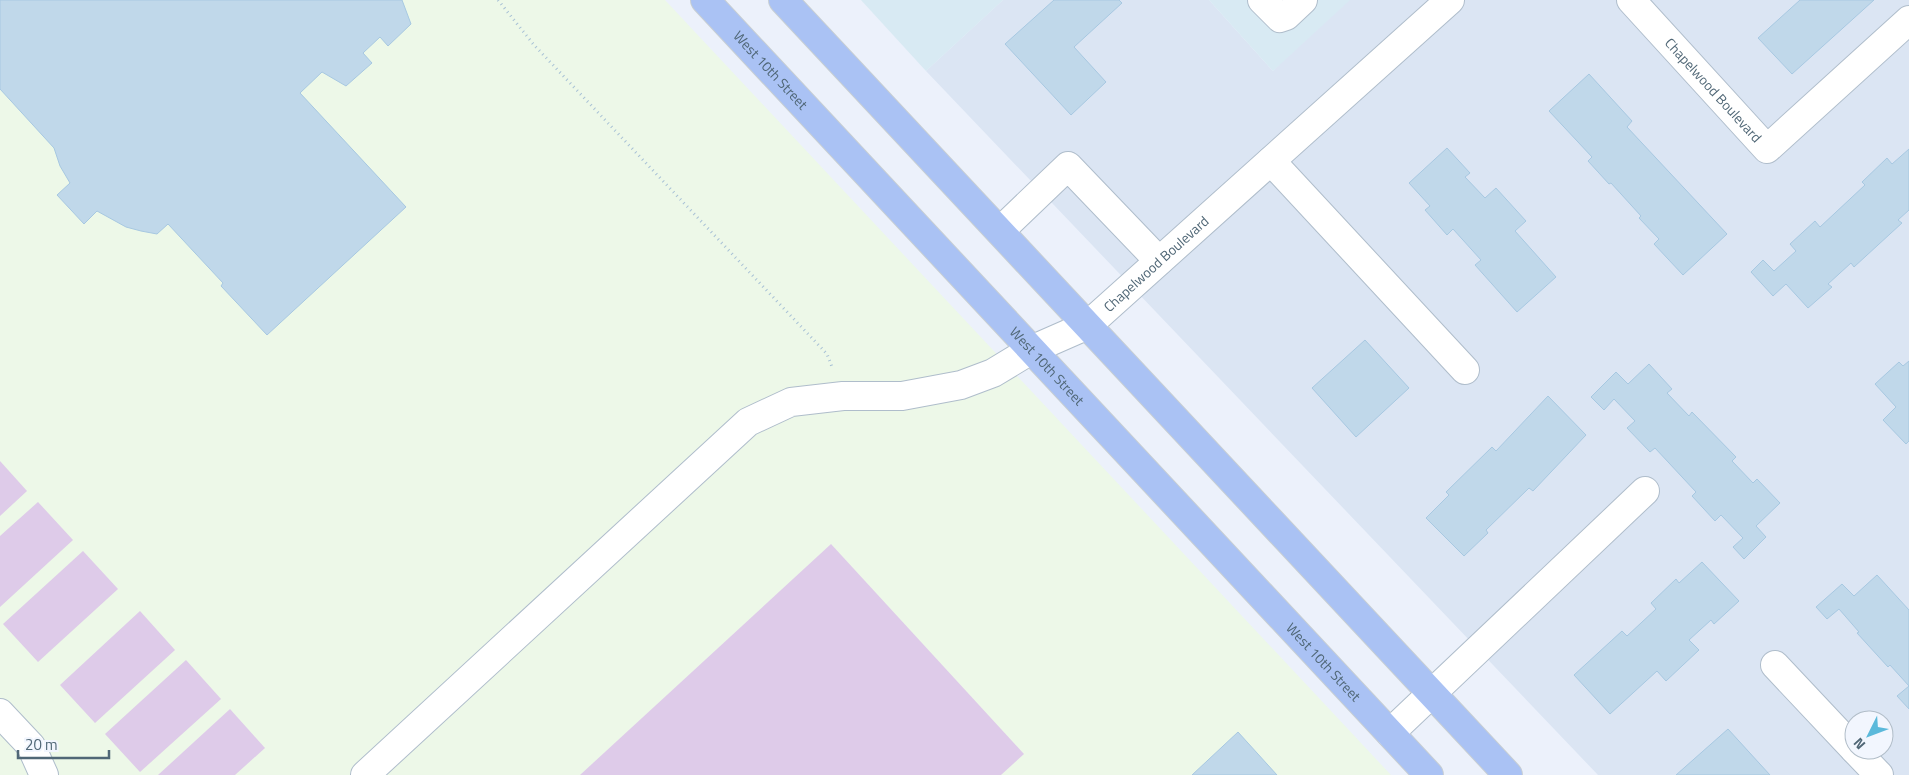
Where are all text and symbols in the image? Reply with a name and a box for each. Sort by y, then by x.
street label: West 10th Street [729,26,813,114]
street label: Chapelwood Boulevard [1660,33,1767,147]
street label: Chapelwood Boulevard [1098,211,1213,316]
street label: West 10th Street [1005,322,1090,410]
street label: West 10th Street [1282,618,1366,706]
north arrow [1844,710,1894,760]
scale bar [18,728,109,760]
text: 20 m [25,733,58,756]
text: N [1848,733,1870,755]

